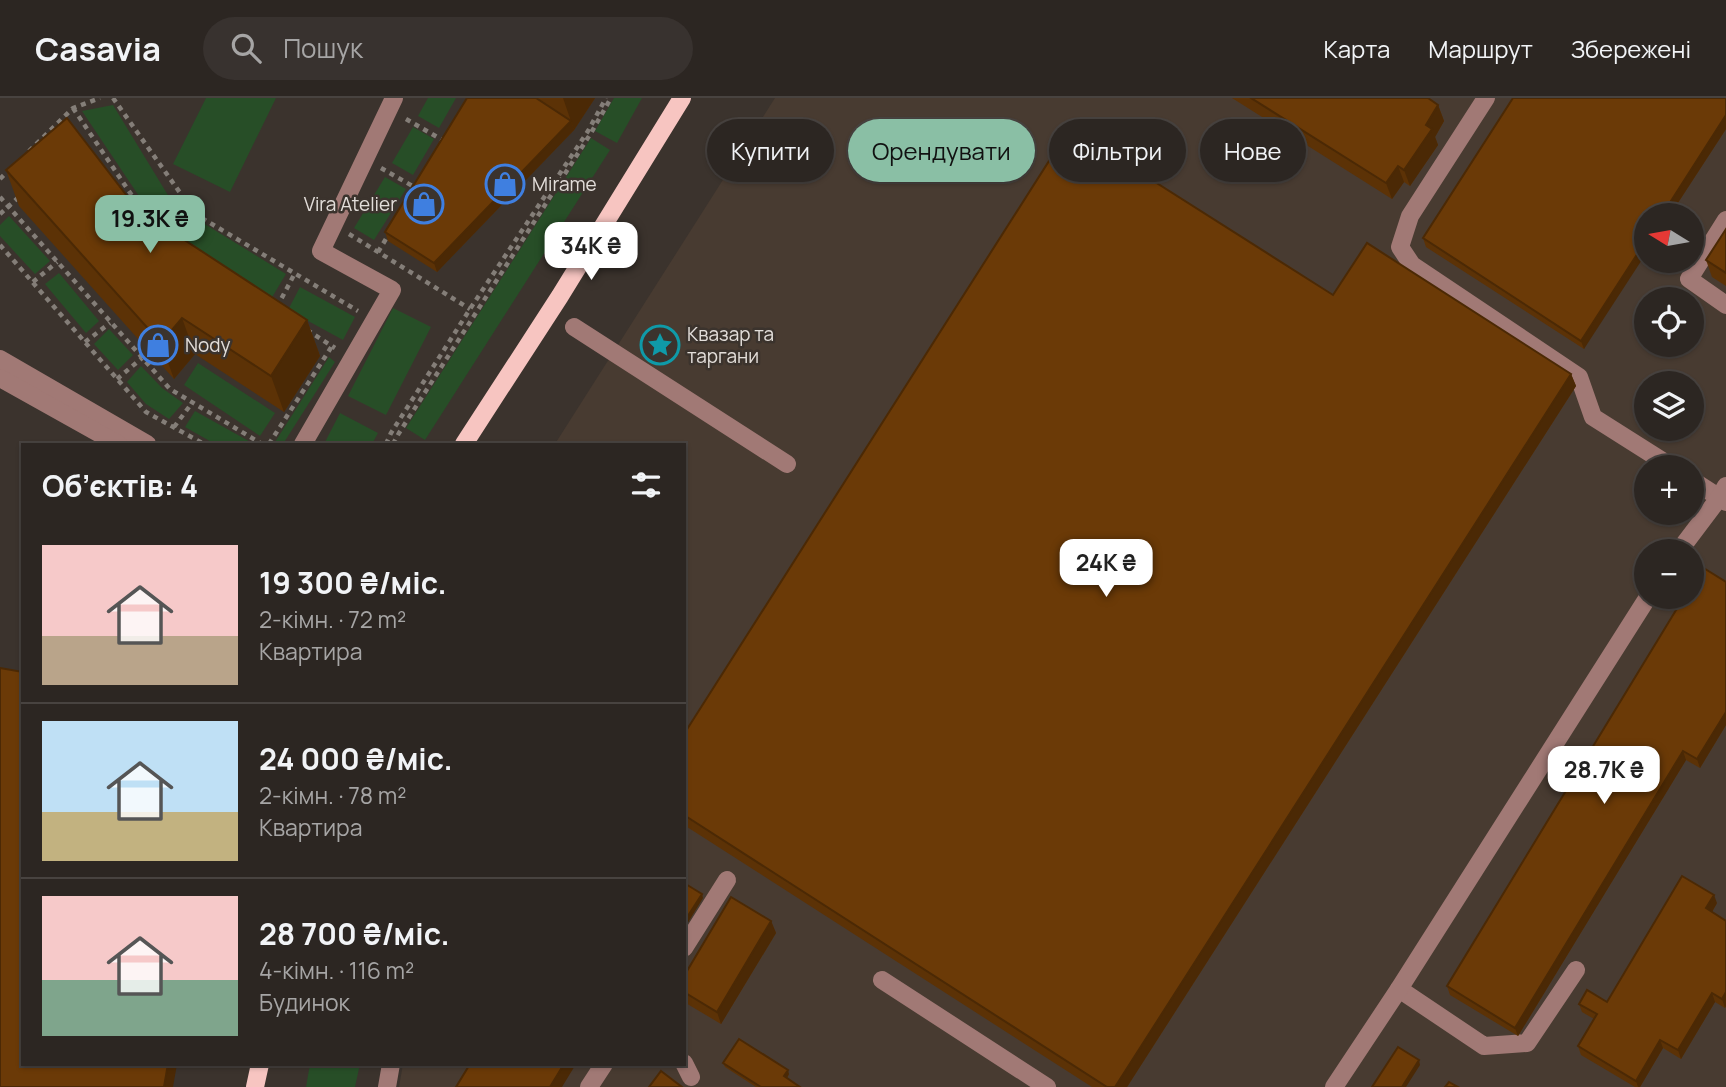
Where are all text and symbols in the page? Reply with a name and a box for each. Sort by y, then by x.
search box [203,17,693,80]
text: Casavia [35,26,161,71]
icon: search [227,29,265,67]
text: Пошук [283,30,363,66]
text: Карта [1324,32,1390,65]
text: Маршрут [1428,32,1533,65]
text: Збережені [1571,32,1691,65]
chip: Купити [707,119,834,182]
chip: Орендувати [848,119,1035,182]
chip: Фільтри [1049,119,1186,182]
chip: Нове [1200,119,1306,182]
shop icon: Mirame [484,163,526,205]
place label: Mirame [532,171,597,197]
shop icon: Vira Atelier [403,183,445,225]
place label: Vira Atelier [304,191,397,217]
pin: 19.3K ₴ [85,195,215,255]
text: 19.3K ₴ [111,202,189,234]
north arrow [1634,203,1704,273]
map controls [1634,203,1704,609]
pin: 34K ₴ [542,222,640,282]
text: 34K ₴ [561,229,621,261]
button: locate [1634,287,1704,357]
place label: Квазар та таргани [687,321,774,369]
shop icon: Nody [137,324,179,366]
place icon: Квазар та таргани [639,324,681,366]
place label: Nody [185,332,231,358]
button: layers [1634,371,1704,441]
button: + [1634,455,1704,525]
text: Об’єктів: 4 [42,465,198,506]
icon: filters [627,466,665,504]
button: − [1634,539,1704,609]
pin: 24K ₴ [1057,540,1155,599]
text: 24K ₴ [1076,546,1136,578]
text: 19 300 ₴/міс. [259,562,447,603]
icon: home [98,573,182,657]
text: 2-кімн. · 72 m² [259,603,406,635]
text: Квартира [259,635,363,667]
text: 24 000 ₴/міс. [259,738,453,779]
pin: 28.7K ₴ [1539,746,1669,806]
icon: home [98,749,182,833]
text: 28.7K ₴ [1564,753,1644,785]
text: 2-кімн. · 78 m² [259,779,407,811]
text: Квартира [259,811,363,843]
text: 28 700 ₴/міс. [259,913,450,954]
icon: home [98,924,182,1008]
text: 4-кімн. · 116 m² [259,954,414,986]
text: Будинок [259,986,350,1018]

